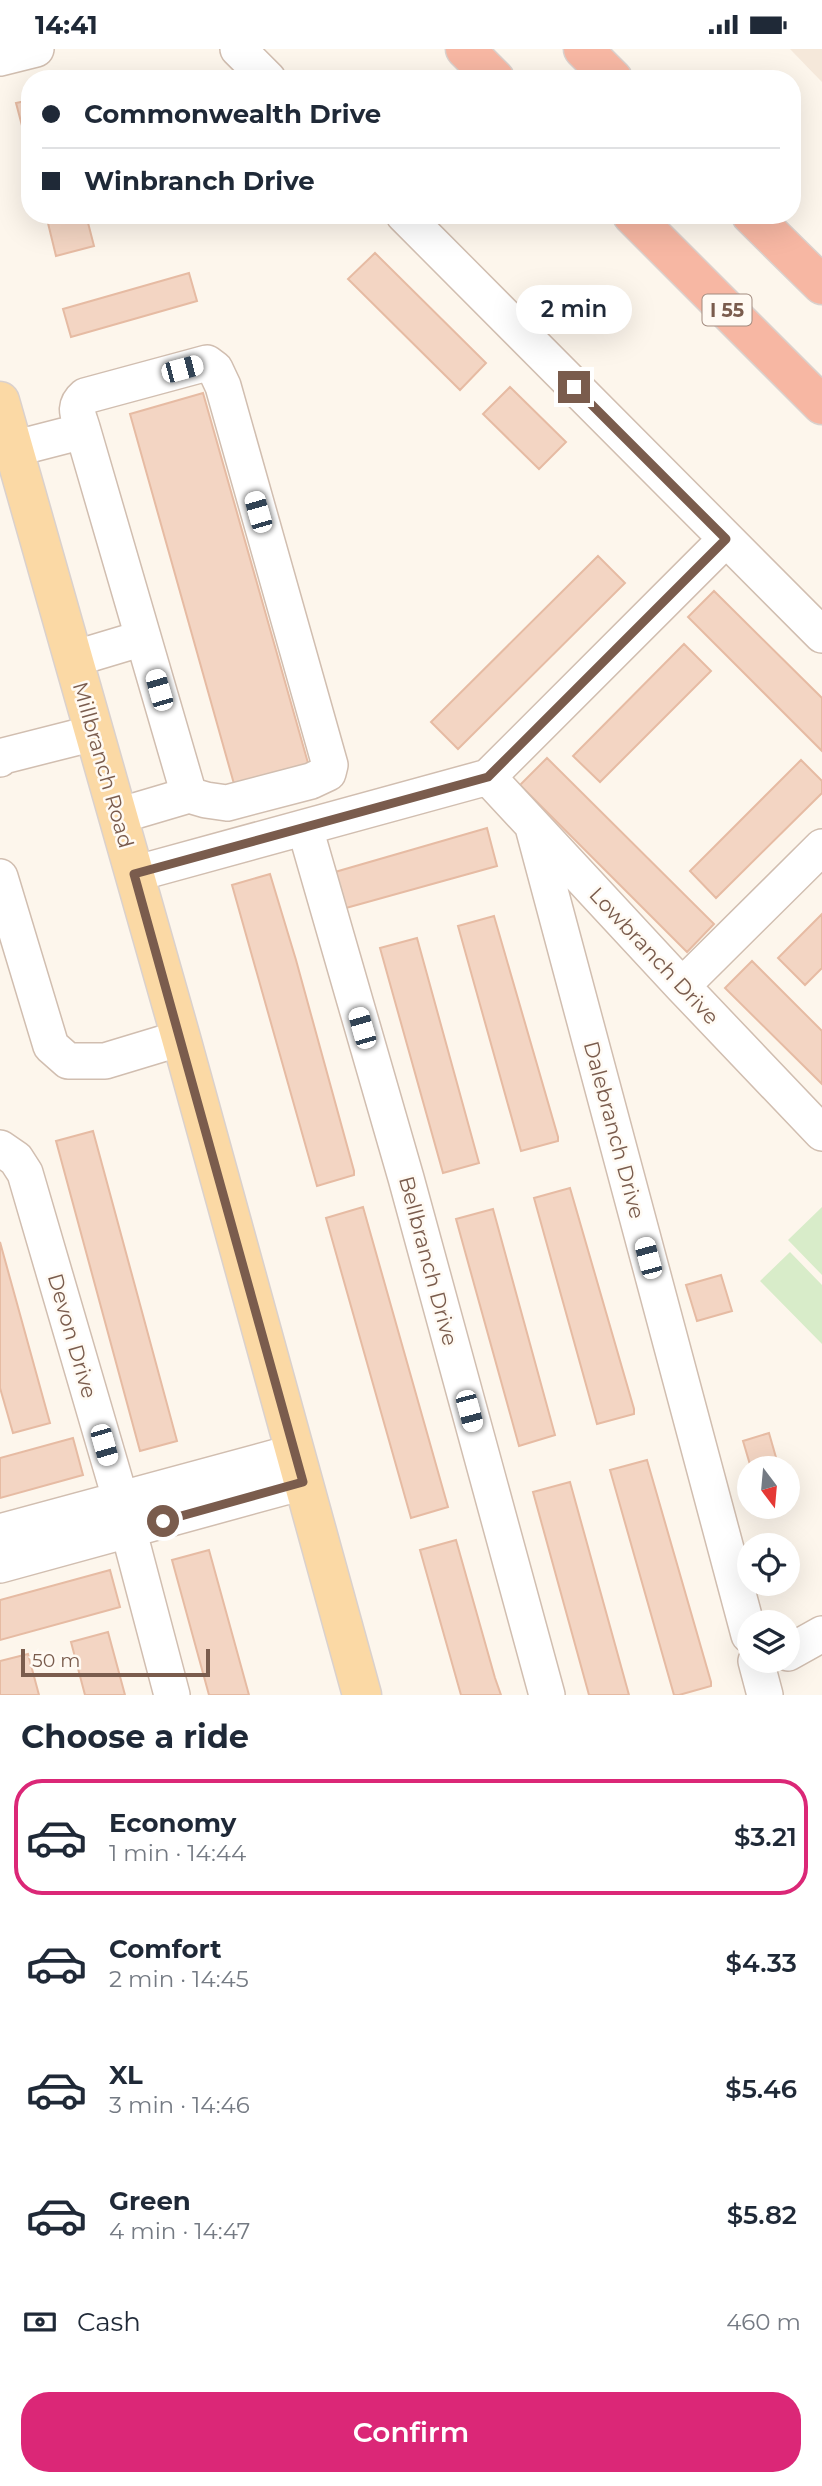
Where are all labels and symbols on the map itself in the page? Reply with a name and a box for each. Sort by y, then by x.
callout: 2 min [516,285,632,335]
road number: I 55 [702,295,752,325]
car [159,353,206,385]
route end [558,371,590,403]
car [243,489,274,535]
car [144,667,175,713]
street label: Millbranch Road [68,679,139,851]
street label: Lowbranch Drive [584,882,724,1029]
car [347,1005,378,1051]
street label: Dalebranch Drive [579,1038,650,1221]
street label: Bellbranch Drive [394,1173,463,1348]
car [633,1235,664,1281]
street label: Devon Drive [43,1271,102,1401]
car [454,1388,485,1434]
car [89,1422,120,1468]
north arrow [737,1456,800,1519]
route start [147,1505,179,1537]
scale bar [21,1646,210,1678]

